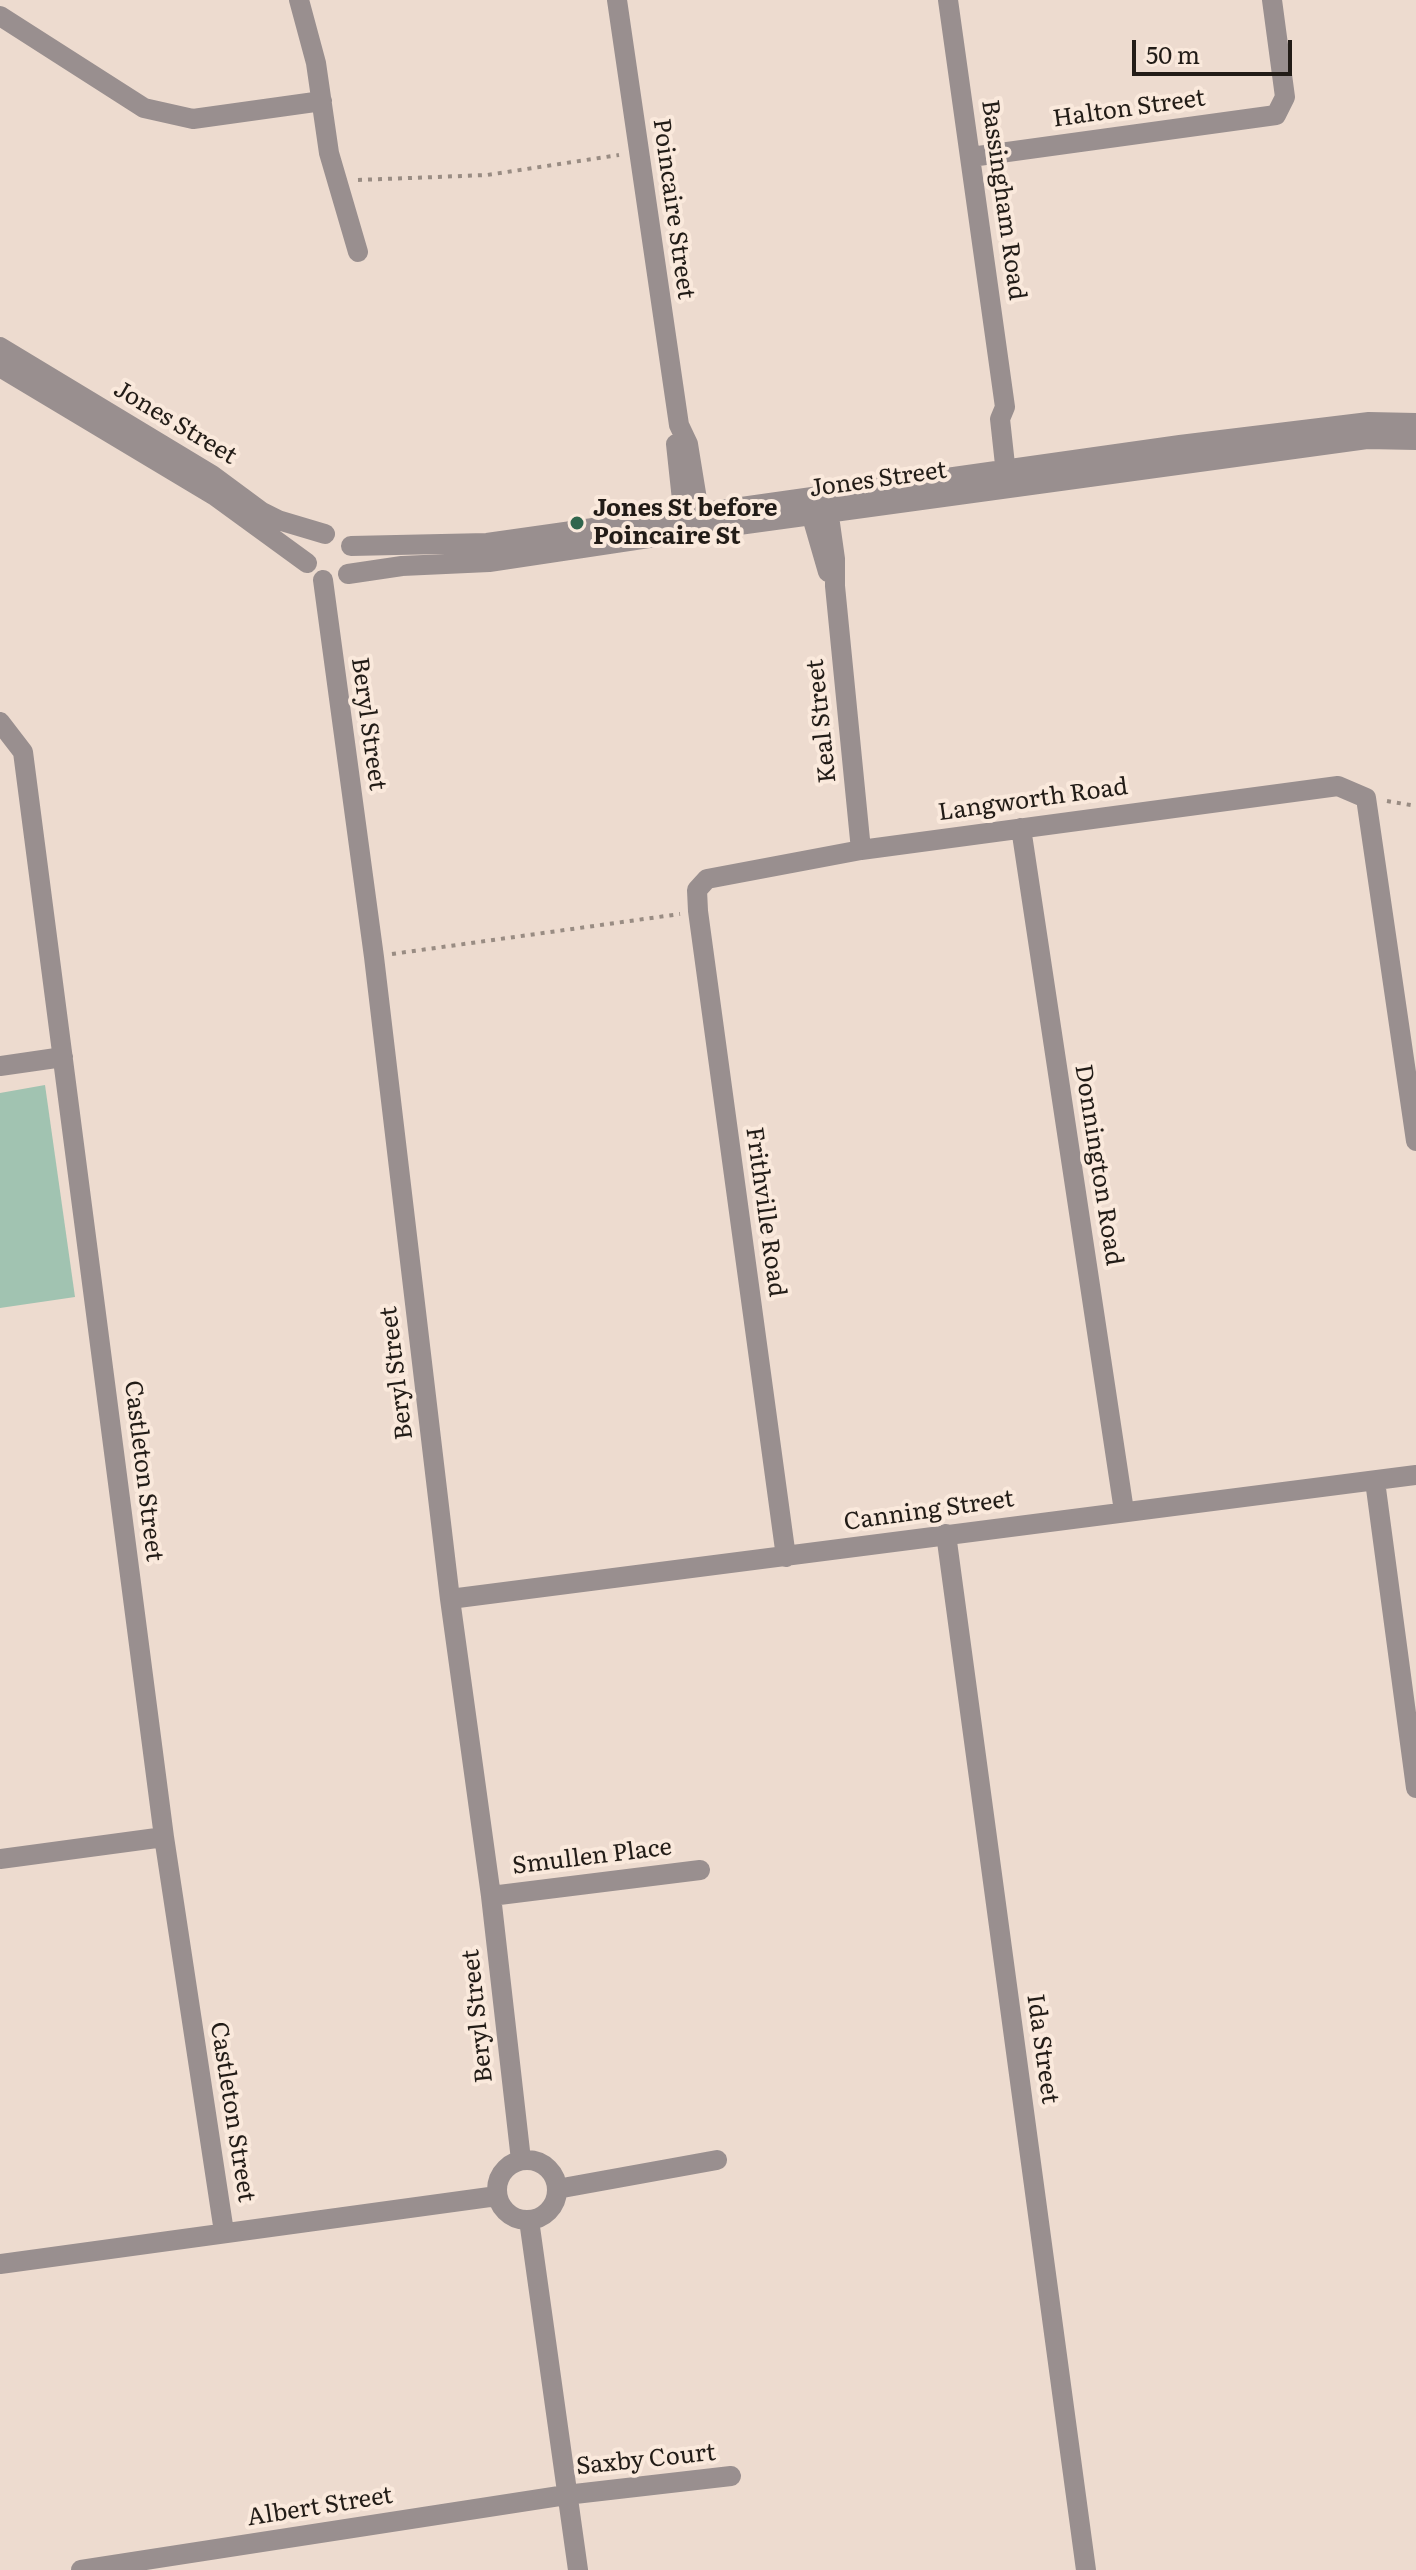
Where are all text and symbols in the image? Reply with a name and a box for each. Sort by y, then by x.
scale bar [1136,24,1296,74]
text: 50 m [1146,36,1200,71]
street label: Halton Street [1051,84,1207,134]
street label: Bassingham Road [975,98,1031,302]
street label: Poincaire Street [646,117,700,301]
street label: Jones Street [108,375,242,471]
street label: Jones Street [807,456,949,504]
place label: Jones St before Poincaire St [593,495,778,551]
marker: Jones St before Poincaire St [568,514,586,532]
street label: Beryl Street [344,656,392,792]
street label: Keal Street [801,658,843,784]
street label: Langworth Road [936,772,1130,828]
street label: Donnington Road [1068,1062,1128,1268]
street label: Frithville Road [739,1125,791,1299]
street label: Beryl Street [375,1305,419,1441]
street label: Castleton Street [118,1379,168,1563]
street label: Canning Street [842,1485,1016,1537]
street label: Smullen Place [511,1833,673,1881]
street label: Beryl Street [457,1948,499,2084]
street label: Ida Street [1020,1992,1064,2106]
street label: Castleton Street [204,2020,260,2204]
street label: Saxby Court [575,2438,717,2482]
street label: Albert Street [245,2481,395,2533]

